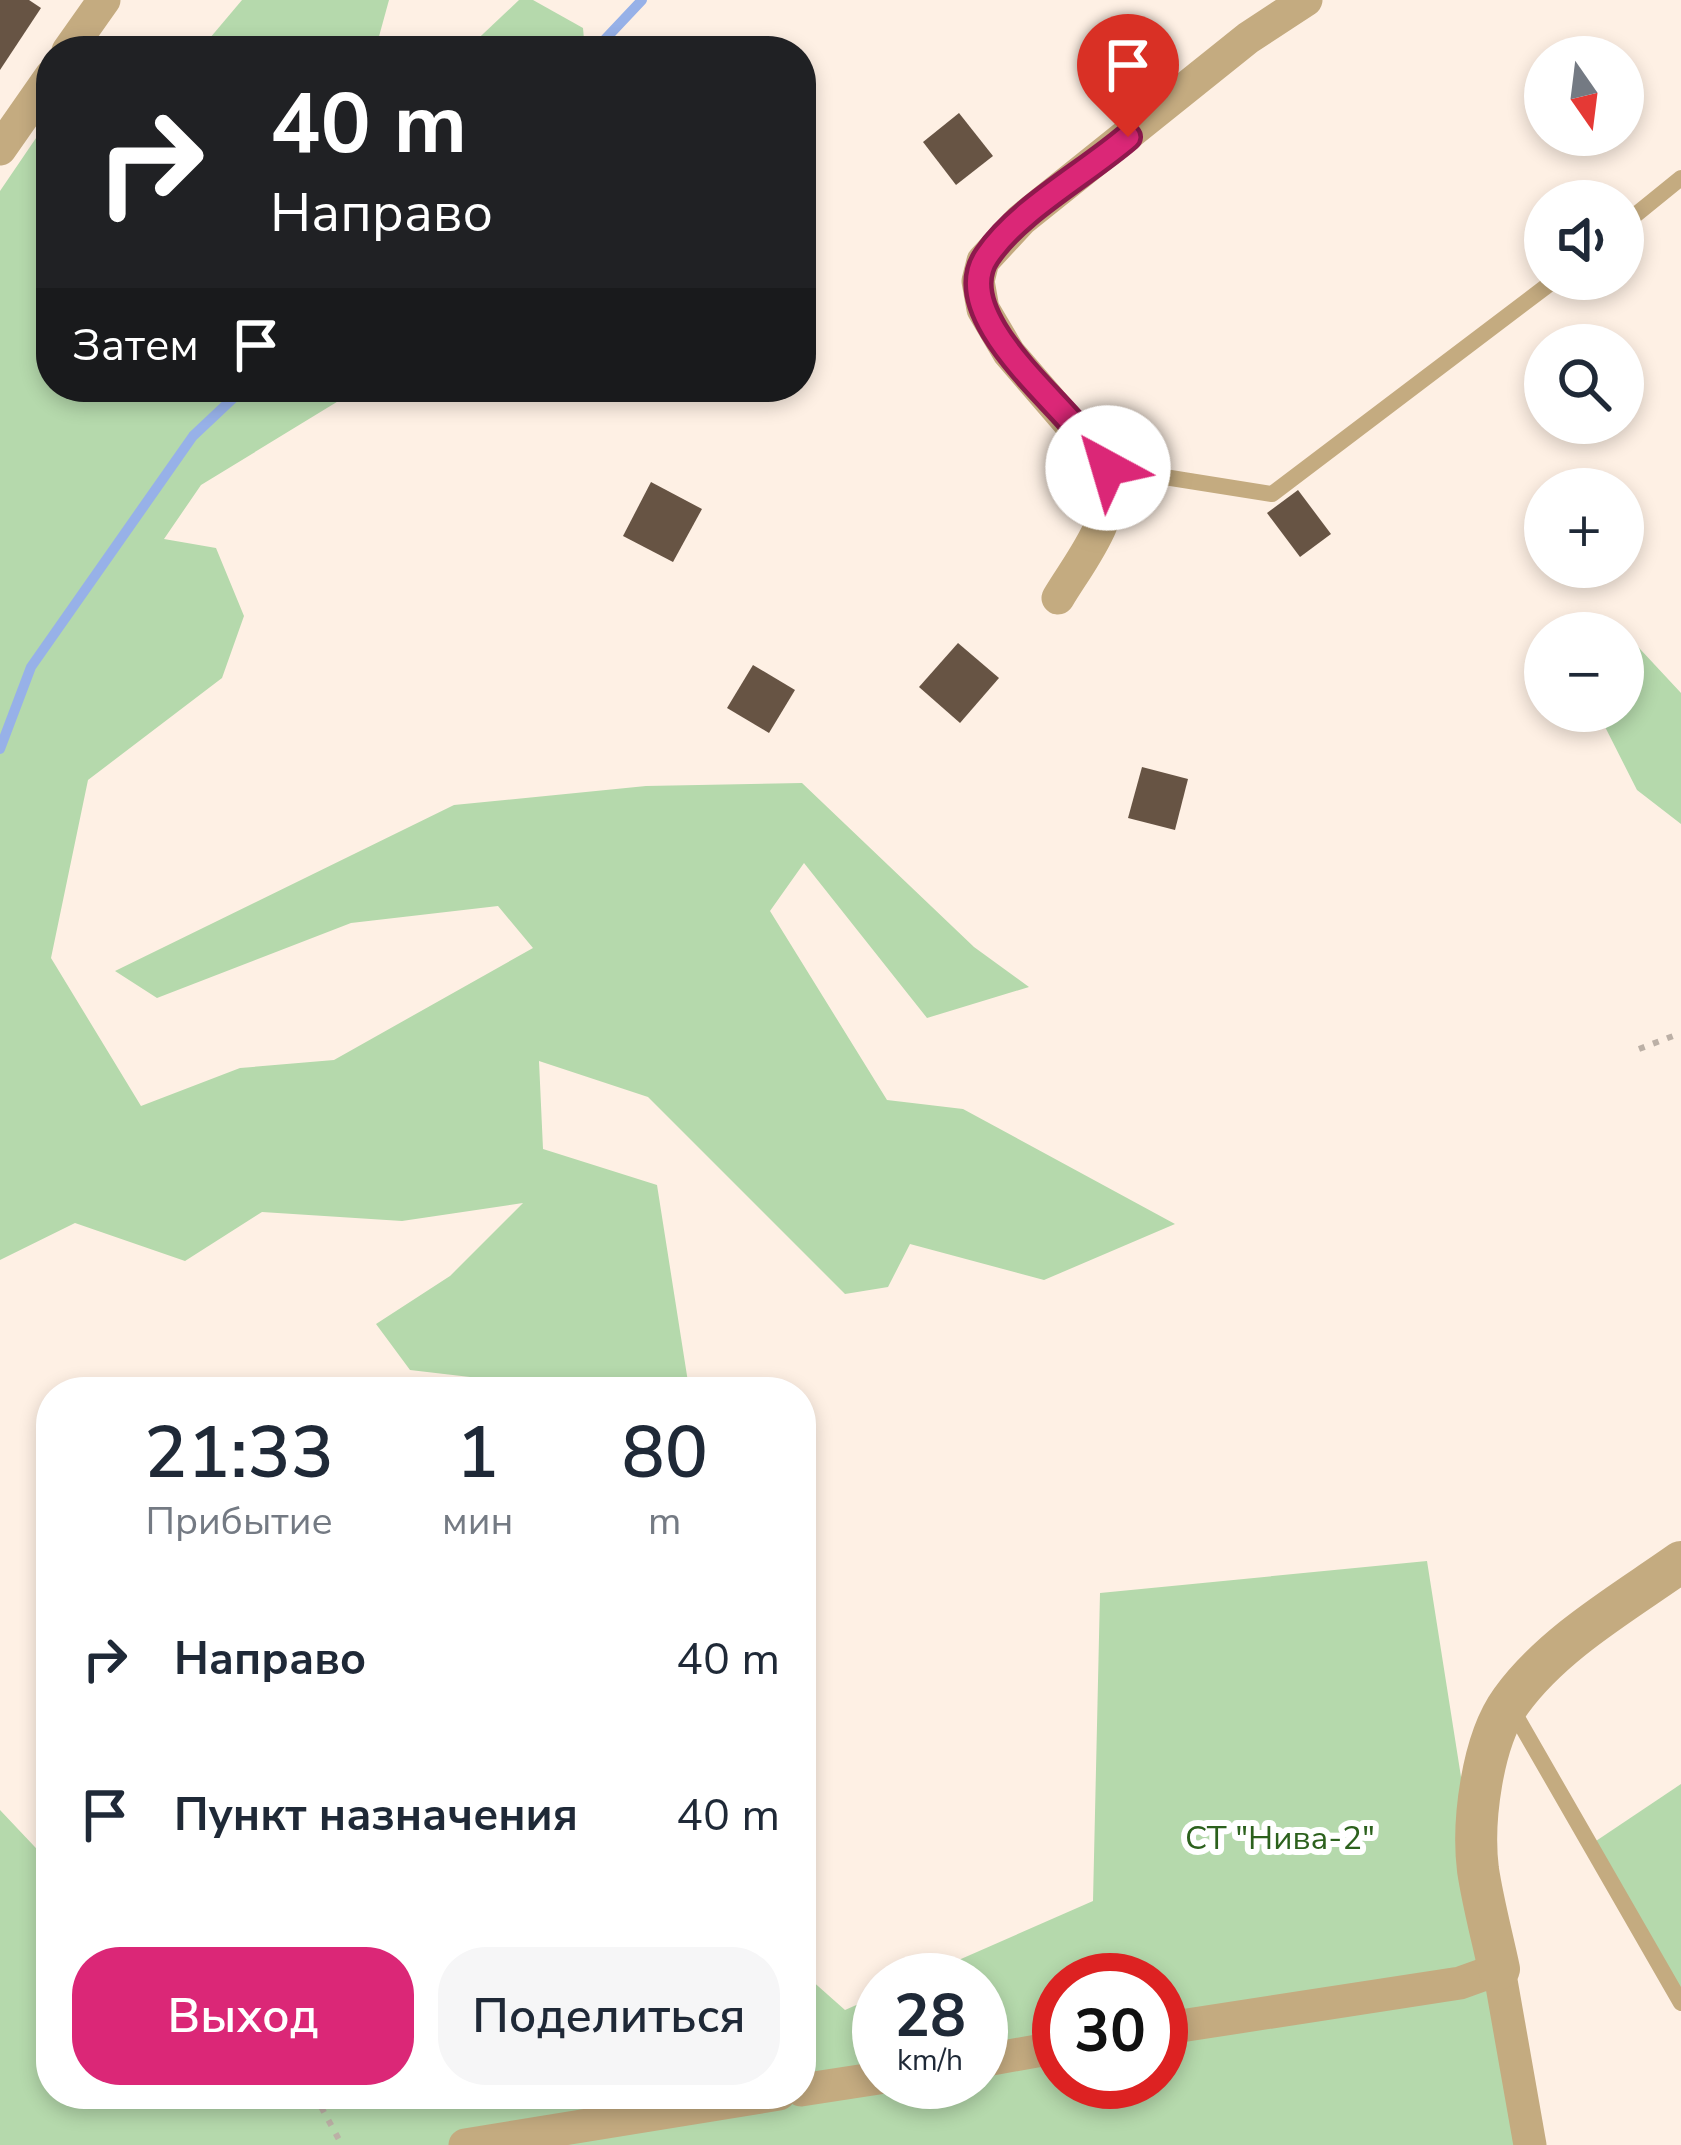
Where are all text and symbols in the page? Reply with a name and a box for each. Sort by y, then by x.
pin [1077,14,1179,137]
icon: arrive [1095,32,1161,98]
north arrow [1524,36,1644,156]
map controls [1524,36,1644,732]
text: 40 m [270,67,467,182]
icon: right [72,84,228,240]
text: Направо [270,176,493,250]
button: sound [1524,180,1644,300]
icon: arrive [223,312,289,378]
text: Затем [72,315,199,376]
button: search [1524,324,1644,444]
position arrow [1045,405,1171,531]
button: + [1524,468,1644,588]
button: − [1524,612,1644,732]
text: 21:33 [144,1404,334,1502]
text: 1 [456,1404,499,1502]
text: 80 [621,1404,708,1502]
text: Прибытие [145,1495,333,1548]
text: мин [442,1495,513,1548]
text: m [648,1495,681,1548]
icon: right [72,1626,138,1692]
text: Направо [174,1629,366,1690]
text: 40 m [676,1629,780,1690]
icon: arrive [72,1782,138,1848]
text: Пункт назначения [174,1785,578,1846]
text: 40 m [676,1785,780,1846]
park label: СТ "Нива-2" [1185,1816,1375,1861]
button: Выход [72,1947,414,2085]
button: Поделиться [438,1947,780,2085]
speed limit sign: 30 [1032,1953,1188,2109]
text: 28 [894,1975,966,2057]
text: km/h [897,2040,963,2081]

